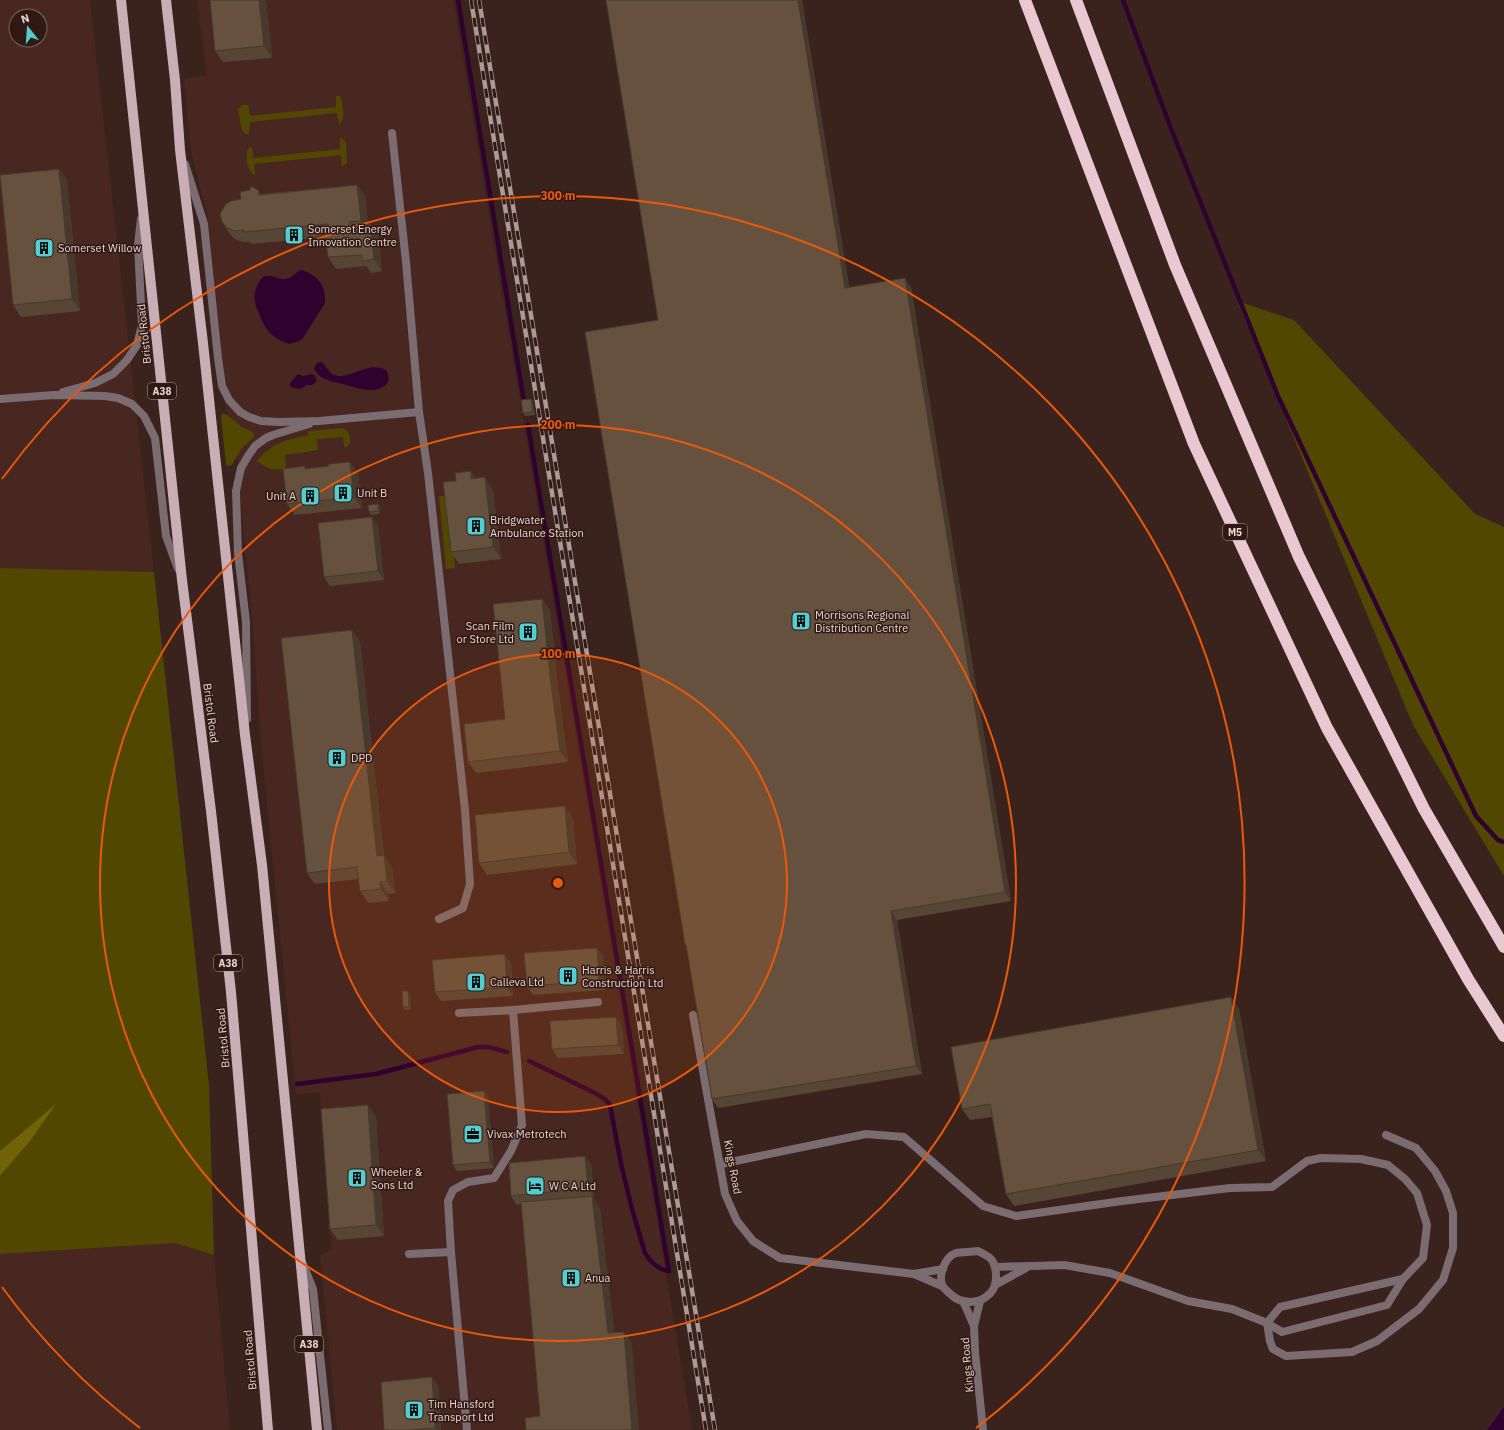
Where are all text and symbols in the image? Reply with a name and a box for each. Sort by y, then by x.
north arrow [8,8,48,48]
text: N [19,11,31,26]
text: 300 m [540,188,576,203]
place label: Somerset Energy Innovation Centre [308,222,397,249]
building icon: Somerset Energy Innovation Centre [283,224,305,246]
building icon: Somerset Willow [33,237,55,259]
place label: Somerset Willow [58,241,142,255]
street label: Bristol Road [134,303,154,365]
road number: A38 [148,383,176,399]
text: 200 m [540,417,576,432]
building icon: Unit B [332,482,354,504]
building icon: Unit A [299,485,321,507]
place label: Unit B [357,486,387,500]
place label: Unit A [266,489,296,503]
place label: Bridgwater Ambulance Station [490,513,584,540]
building icon: Bridgwater Ambulance Station [465,515,487,537]
road number: M5 [1223,524,1247,540]
place label: Morrisons Regional Distribution Centre [815,608,909,635]
building icon: Morrisons Regional Distribution Centre [790,610,812,632]
place label: Scan Film or Store Ltd [457,619,514,646]
building icon: Scan Film or Store Ltd [517,621,539,643]
text: 100 m [540,646,576,661]
street label: Bristol Road [200,682,222,744]
building icon: DPD [326,747,348,769]
place label: DPD [351,751,372,765]
centre of rings [551,876,565,890]
road number: A38 [214,955,242,971]
place label: Harris & Harris Construction Ltd [582,963,663,990]
building icon: Harris & Harris Construction Ltd [557,965,579,987]
building icon: Calleva Ltd [465,971,487,993]
place label: Calleva Ltd [490,975,544,989]
street label: Bristol Road [213,1007,233,1069]
office icon: Vivax Metrotech [462,1123,484,1145]
place label: Vivax Metrotech [487,1127,566,1141]
street label: Kings Road [721,1139,745,1195]
place label: Wheeler & Sons Ltd [371,1165,423,1192]
building icon: Wheeler & Sons Ltd [346,1167,368,1189]
hotel icon: W C A Ltd [524,1175,546,1197]
place label: W C A Ltd [549,1179,596,1193]
building icon: Anua [560,1267,582,1289]
place label: Anua [585,1271,611,1285]
street label: Bristol Road [240,1329,260,1391]
road number: A38 [295,1336,323,1352]
street label: Kings Road [958,1337,976,1393]
place label: Tim Hansford Transport Ltd [428,1397,494,1424]
building icon: Tim Hansford Transport Ltd [403,1399,425,1421]

